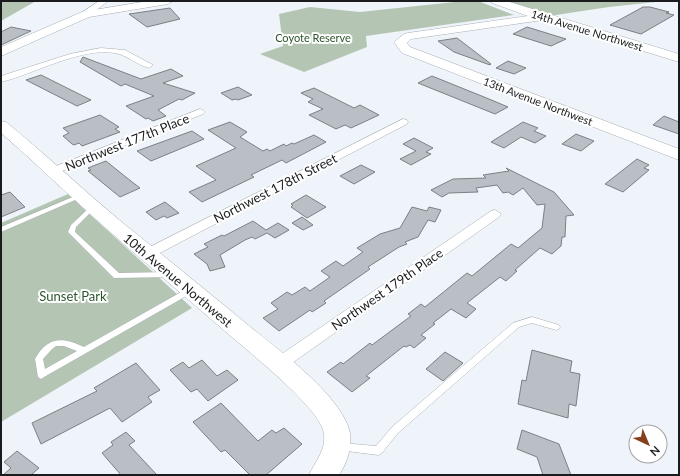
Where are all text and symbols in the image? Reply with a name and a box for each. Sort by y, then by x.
street label: 14th Avenue Northwest [530,7,644,53]
park label: Coyote Reserve [275,31,351,44]
street label: 13th Avenue Northwest [481,74,595,128]
street label: Northwest 177th Place [63,110,192,174]
street label: Northwest 178th Street [211,150,340,226]
street label: 10th Avenue Northwest [120,230,236,330]
street label: Northwest 179th Place [328,244,446,334]
park label: Sunset Park [39,288,107,304]
north arrow [628,424,668,464]
text: N [648,444,663,459]

